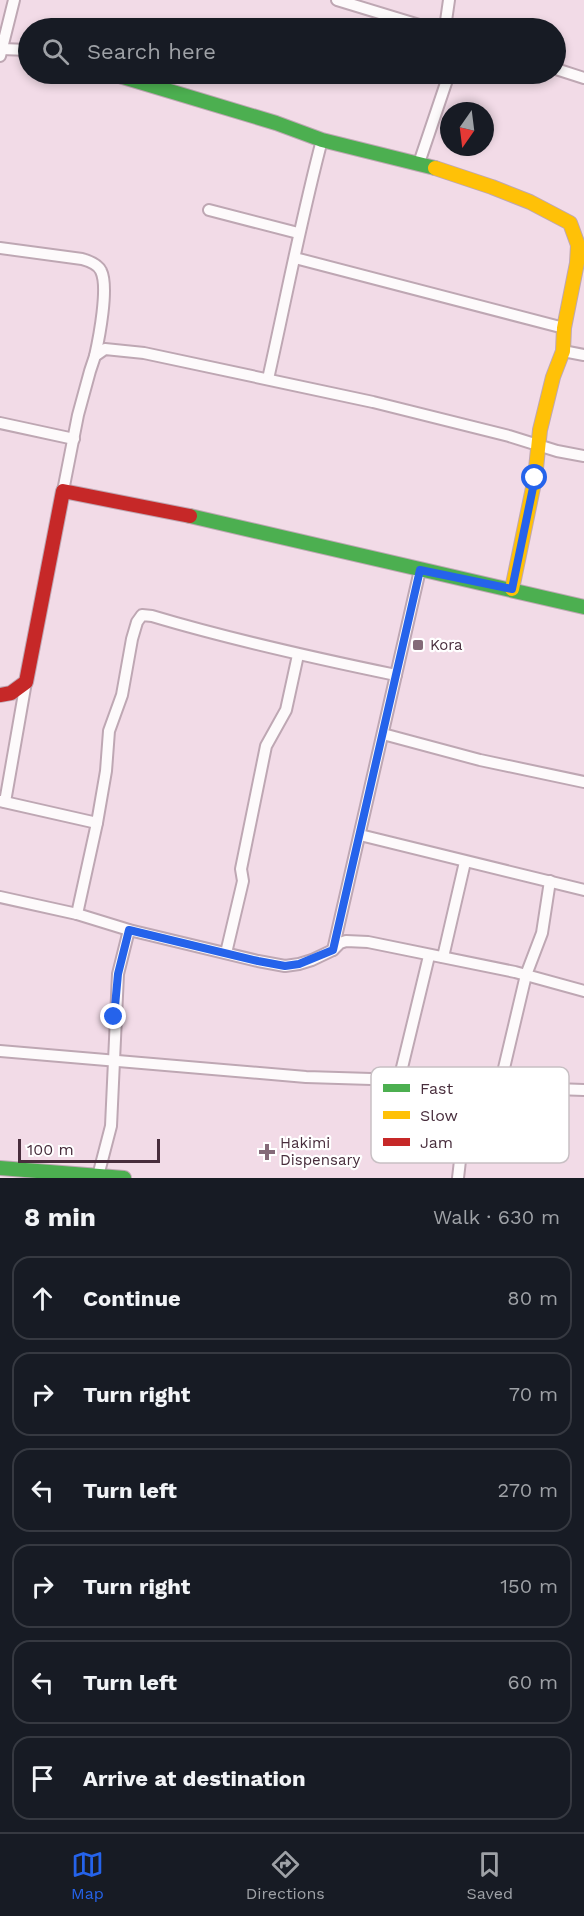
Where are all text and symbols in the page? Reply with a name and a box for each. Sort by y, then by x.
search box [18,18,566,84]
icon: search [39,35,72,68]
text: Search here [87,39,216,64]
north arrow [440,102,494,156]
route start [521,464,547,490]
place label: Kora [430,636,463,654]
marker: Kora [411,638,425,652]
route end [100,1003,126,1029]
legend [371,1067,569,1163]
text: Fast [420,1079,453,1098]
text: Slow [420,1106,458,1125]
text: Jam [420,1133,453,1152]
place label: Hakimi Dispensary [280,1134,360,1169]
scale bar [18,1136,160,1164]
text: 100 m [27,1140,74,1159]
marker: Hakimi Dispensary [258,1143,276,1161]
text: 8 min [24,1202,96,1232]
text: Walk · 630 m [433,1205,560,1229]
icon: ahead [26,1282,59,1315]
text: Continue [83,1286,181,1311]
text: 80 m [507,1286,558,1310]
icon: right [26,1378,59,1411]
text: Turn right [83,1382,190,1407]
text: 70 m [509,1382,558,1406]
icon: left [26,1474,59,1507]
text: Turn left [83,1478,177,1503]
text: 270 m [498,1478,558,1502]
icon: right [26,1570,59,1603]
text: Turn right [83,1574,190,1599]
text: 150 m [500,1574,558,1598]
icon: left [26,1666,59,1699]
text: Turn left [83,1670,177,1695]
text: 60 m [508,1670,558,1694]
icon: arrive [26,1762,59,1795]
text: Arrive at destination [83,1766,306,1791]
tab: Map [71,1848,104,1903]
tab: Directions [246,1848,325,1903]
tab: Saved [467,1848,513,1903]

